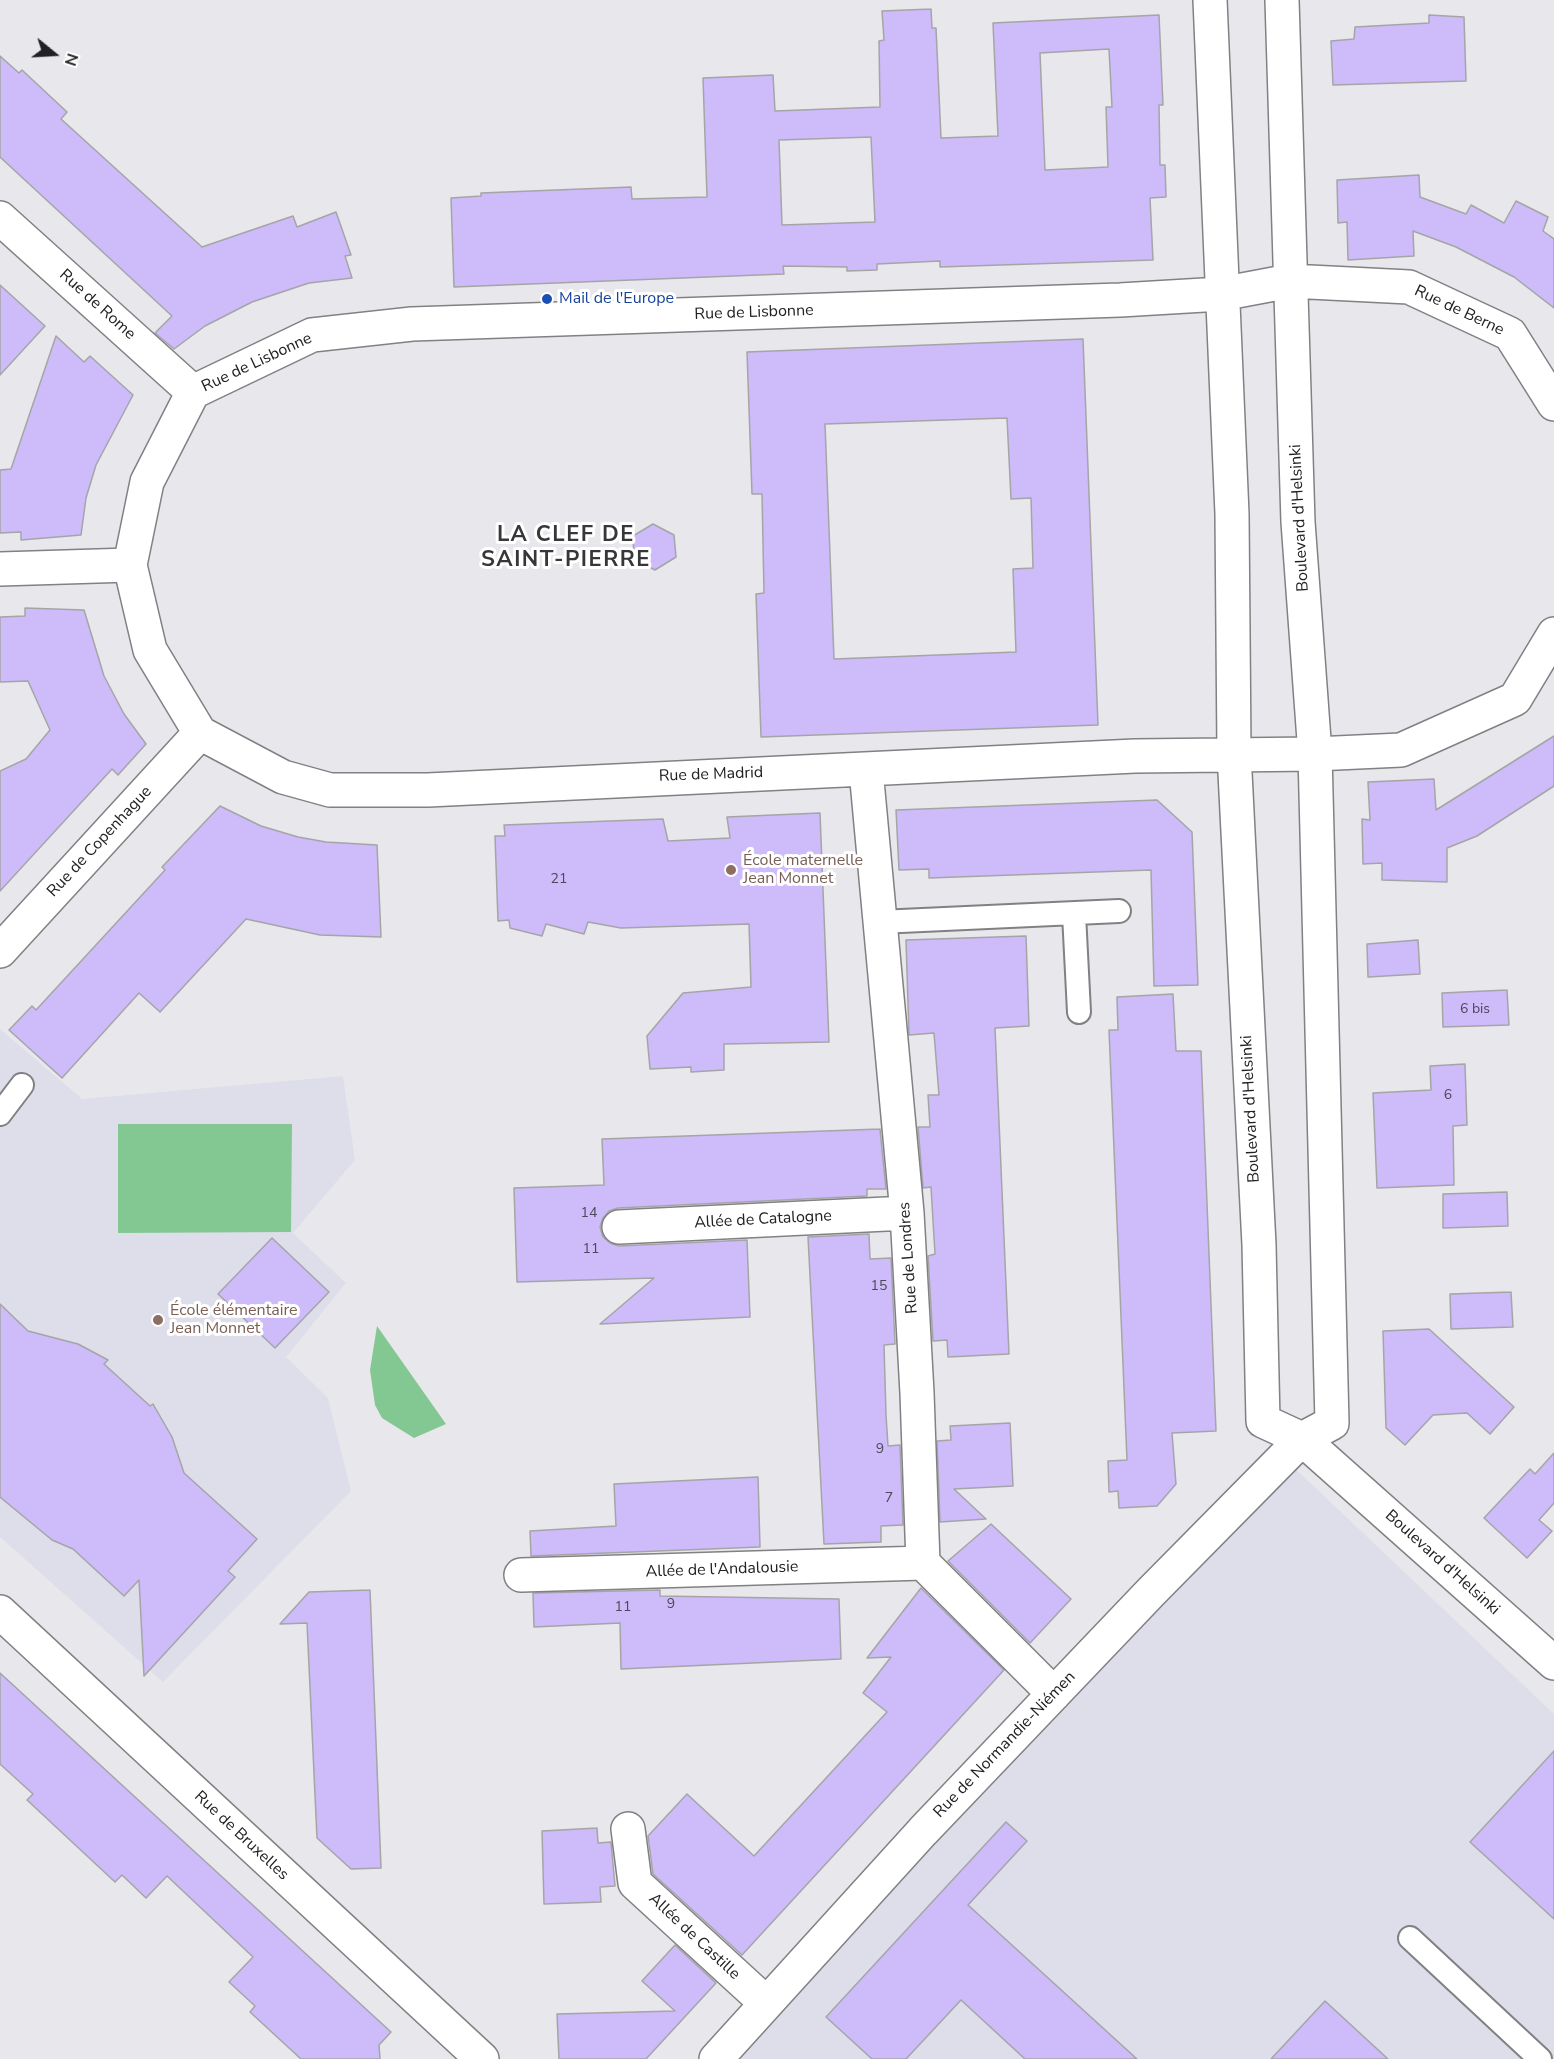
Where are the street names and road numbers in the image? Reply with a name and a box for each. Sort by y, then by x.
street label: Rue de Rome [55,266,139,344]
street label: Rue de Berne [1411,282,1507,340]
street label: Rue de Lisbonne [694,301,814,325]
street label: Rue de Lisbonne [199,329,315,397]
street label: Boulevard d'Helsinki [1287,444,1313,592]
street label: Rue de Madrid [658,764,764,786]
street label: Rue de Copenhague [44,783,156,901]
street label: Boulevard d'Helsinki [1238,1035,1264,1183]
street label: Rue de Londres [896,1201,922,1315]
street label: Allée de Catalogne [694,1207,832,1233]
street label: Boulevard d'Helsinki [1381,1506,1503,1620]
street label: Allée de l'Andalousie [645,1558,799,1582]
street label: Rue de Normandie-Niémen [930,1668,1080,1822]
street label: Rue de Bruxelles [190,1787,292,1885]
street label: Allée de Castille [644,1890,744,1984]

